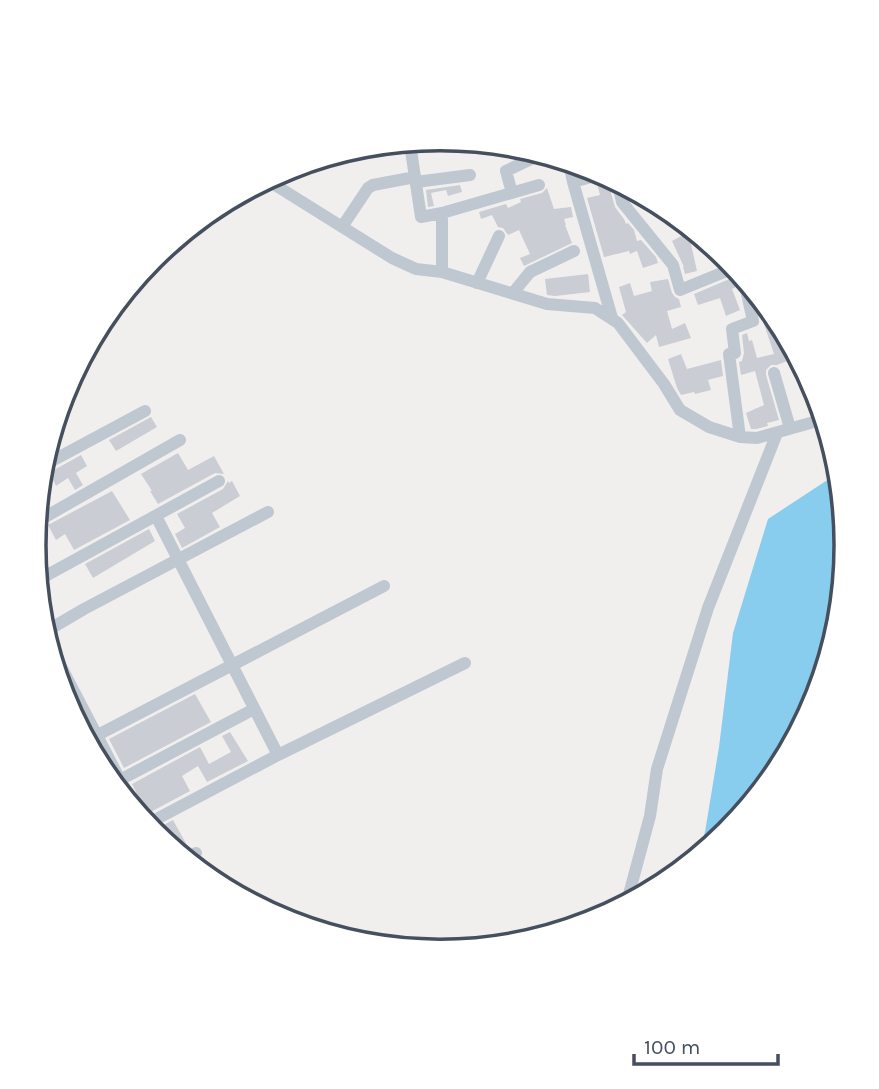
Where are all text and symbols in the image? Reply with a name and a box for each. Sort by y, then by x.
scale bar [634,1023,778,1066]
text: 100 m [644,1035,701,1059]

